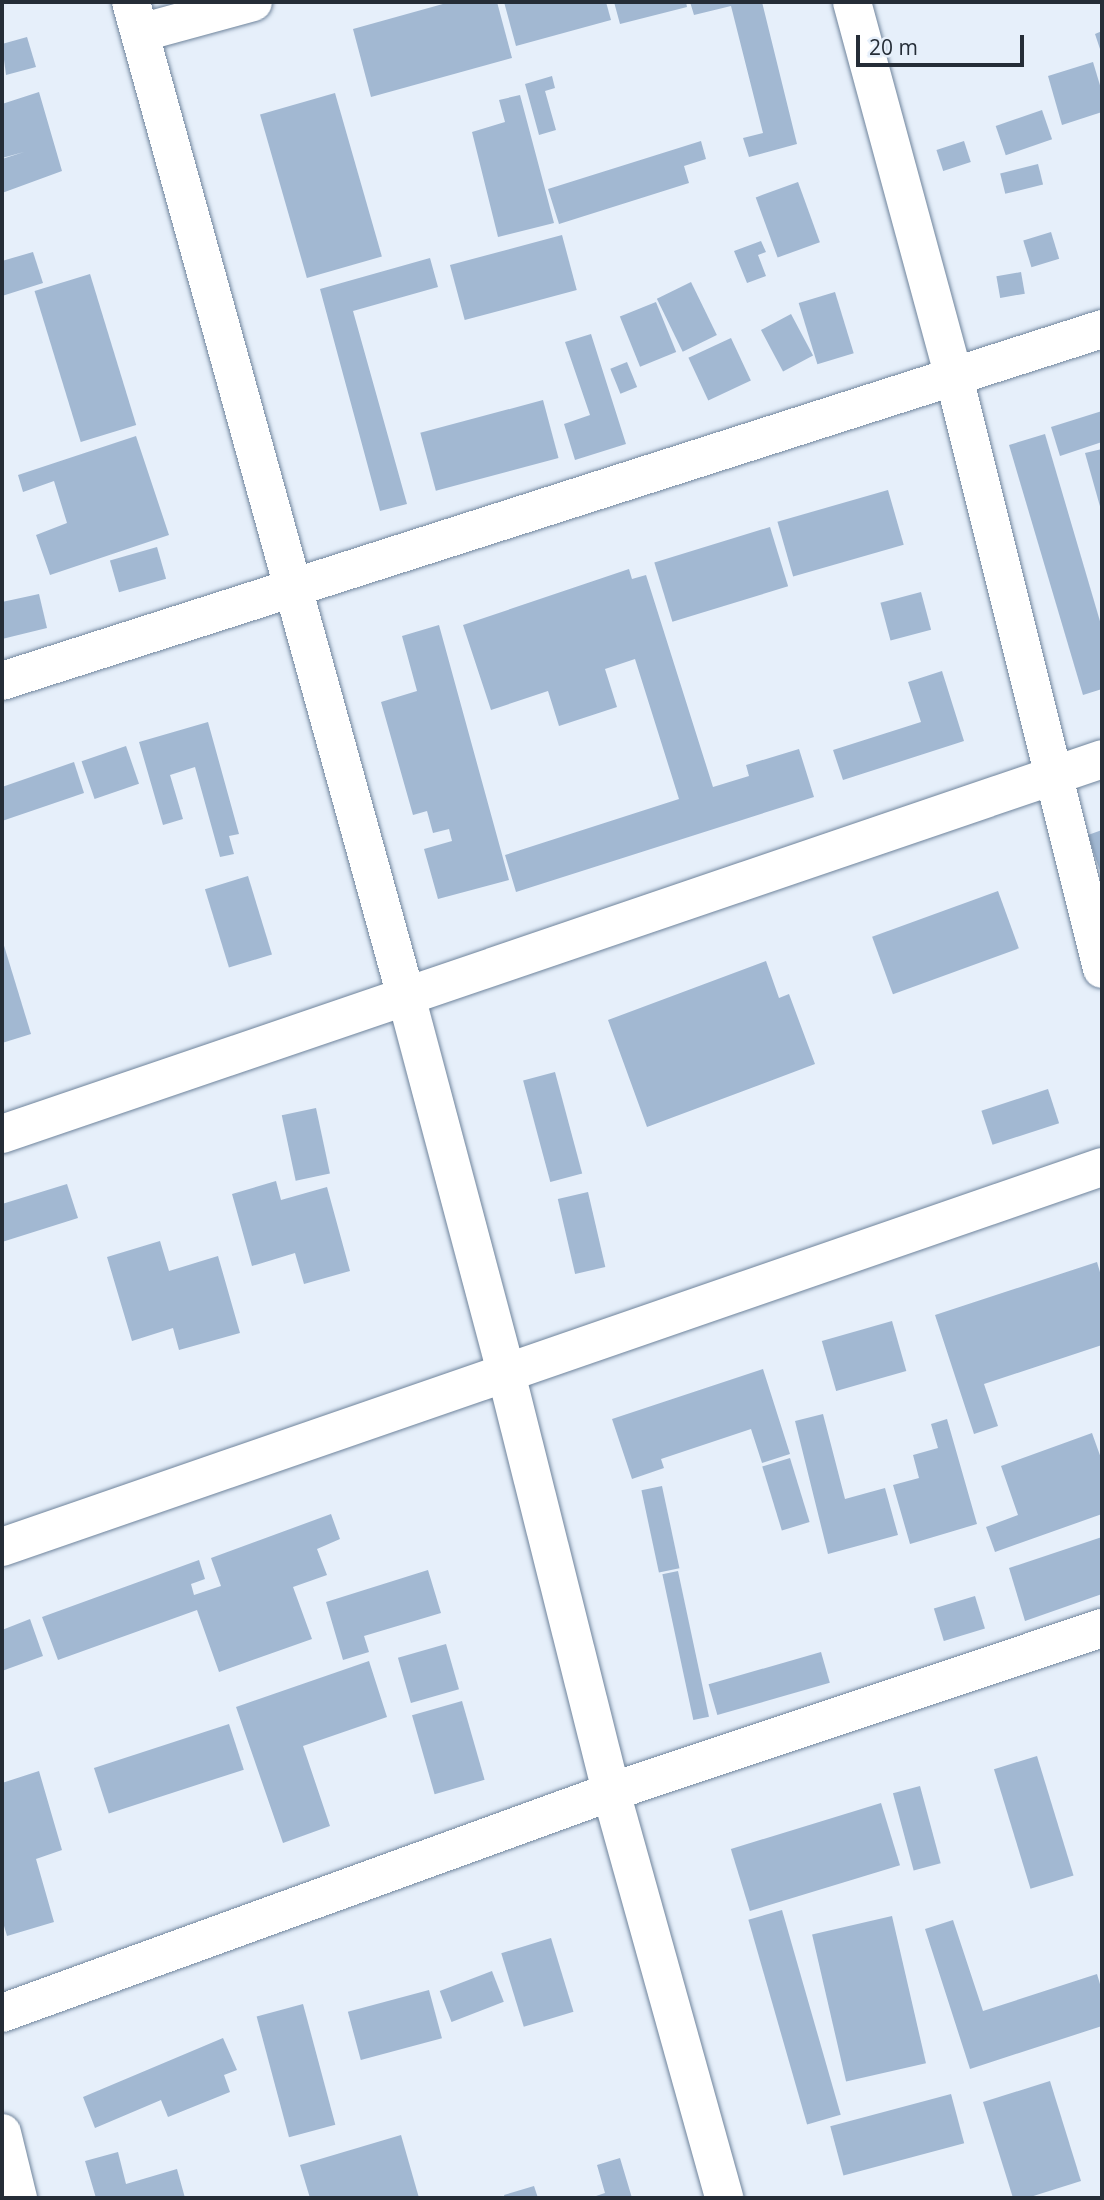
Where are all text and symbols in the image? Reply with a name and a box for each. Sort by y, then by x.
scale bar [859,21,1027,65]
text: 20 m [869,33,918,61]

